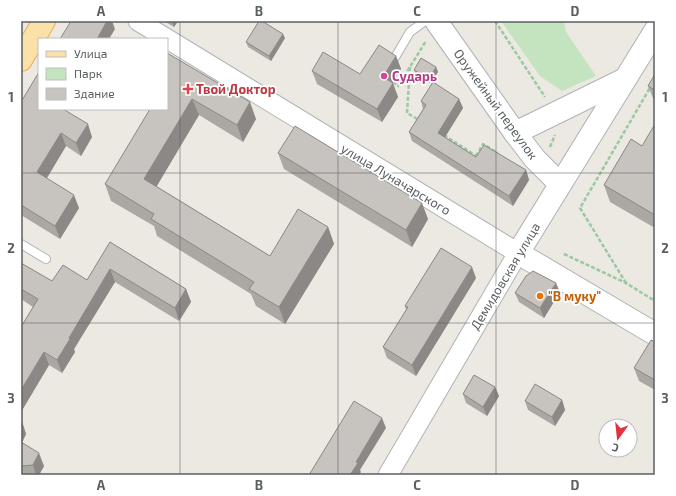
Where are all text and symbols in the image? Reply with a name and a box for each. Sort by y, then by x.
text: A [97,3,106,19]
text: B [255,3,263,19]
text: C [413,3,421,19]
text: D [571,3,580,19]
legend [38,38,168,110]
text: Улица [74,46,107,60]
street label: Оружейный переулок [451,46,541,162]
text: Парк [74,66,103,80]
place label: Сударь [392,68,437,84]
marker: Сударь [379,71,389,81]
place label: Твой Доктор [196,81,276,97]
marker: Твой Доктор [183,84,193,94]
text: Здание [74,86,115,100]
text: 1 [8,89,14,105]
text: 1 [662,89,668,105]
street label: улица Луначарского [338,140,454,218]
street label: Демидовская улица [467,219,543,333]
text: 2 [7,240,15,256]
text: 2 [661,240,669,256]
place label: "В муку" [548,288,601,304]
marker: "В муку" [535,291,545,301]
text: 3 [7,390,15,406]
text: 3 [661,390,669,406]
north arrow [598,418,638,458]
text: С [610,441,620,455]
text: A [97,477,106,493]
text: B [255,477,263,493]
text: C [413,477,421,493]
text: D [571,477,580,493]

